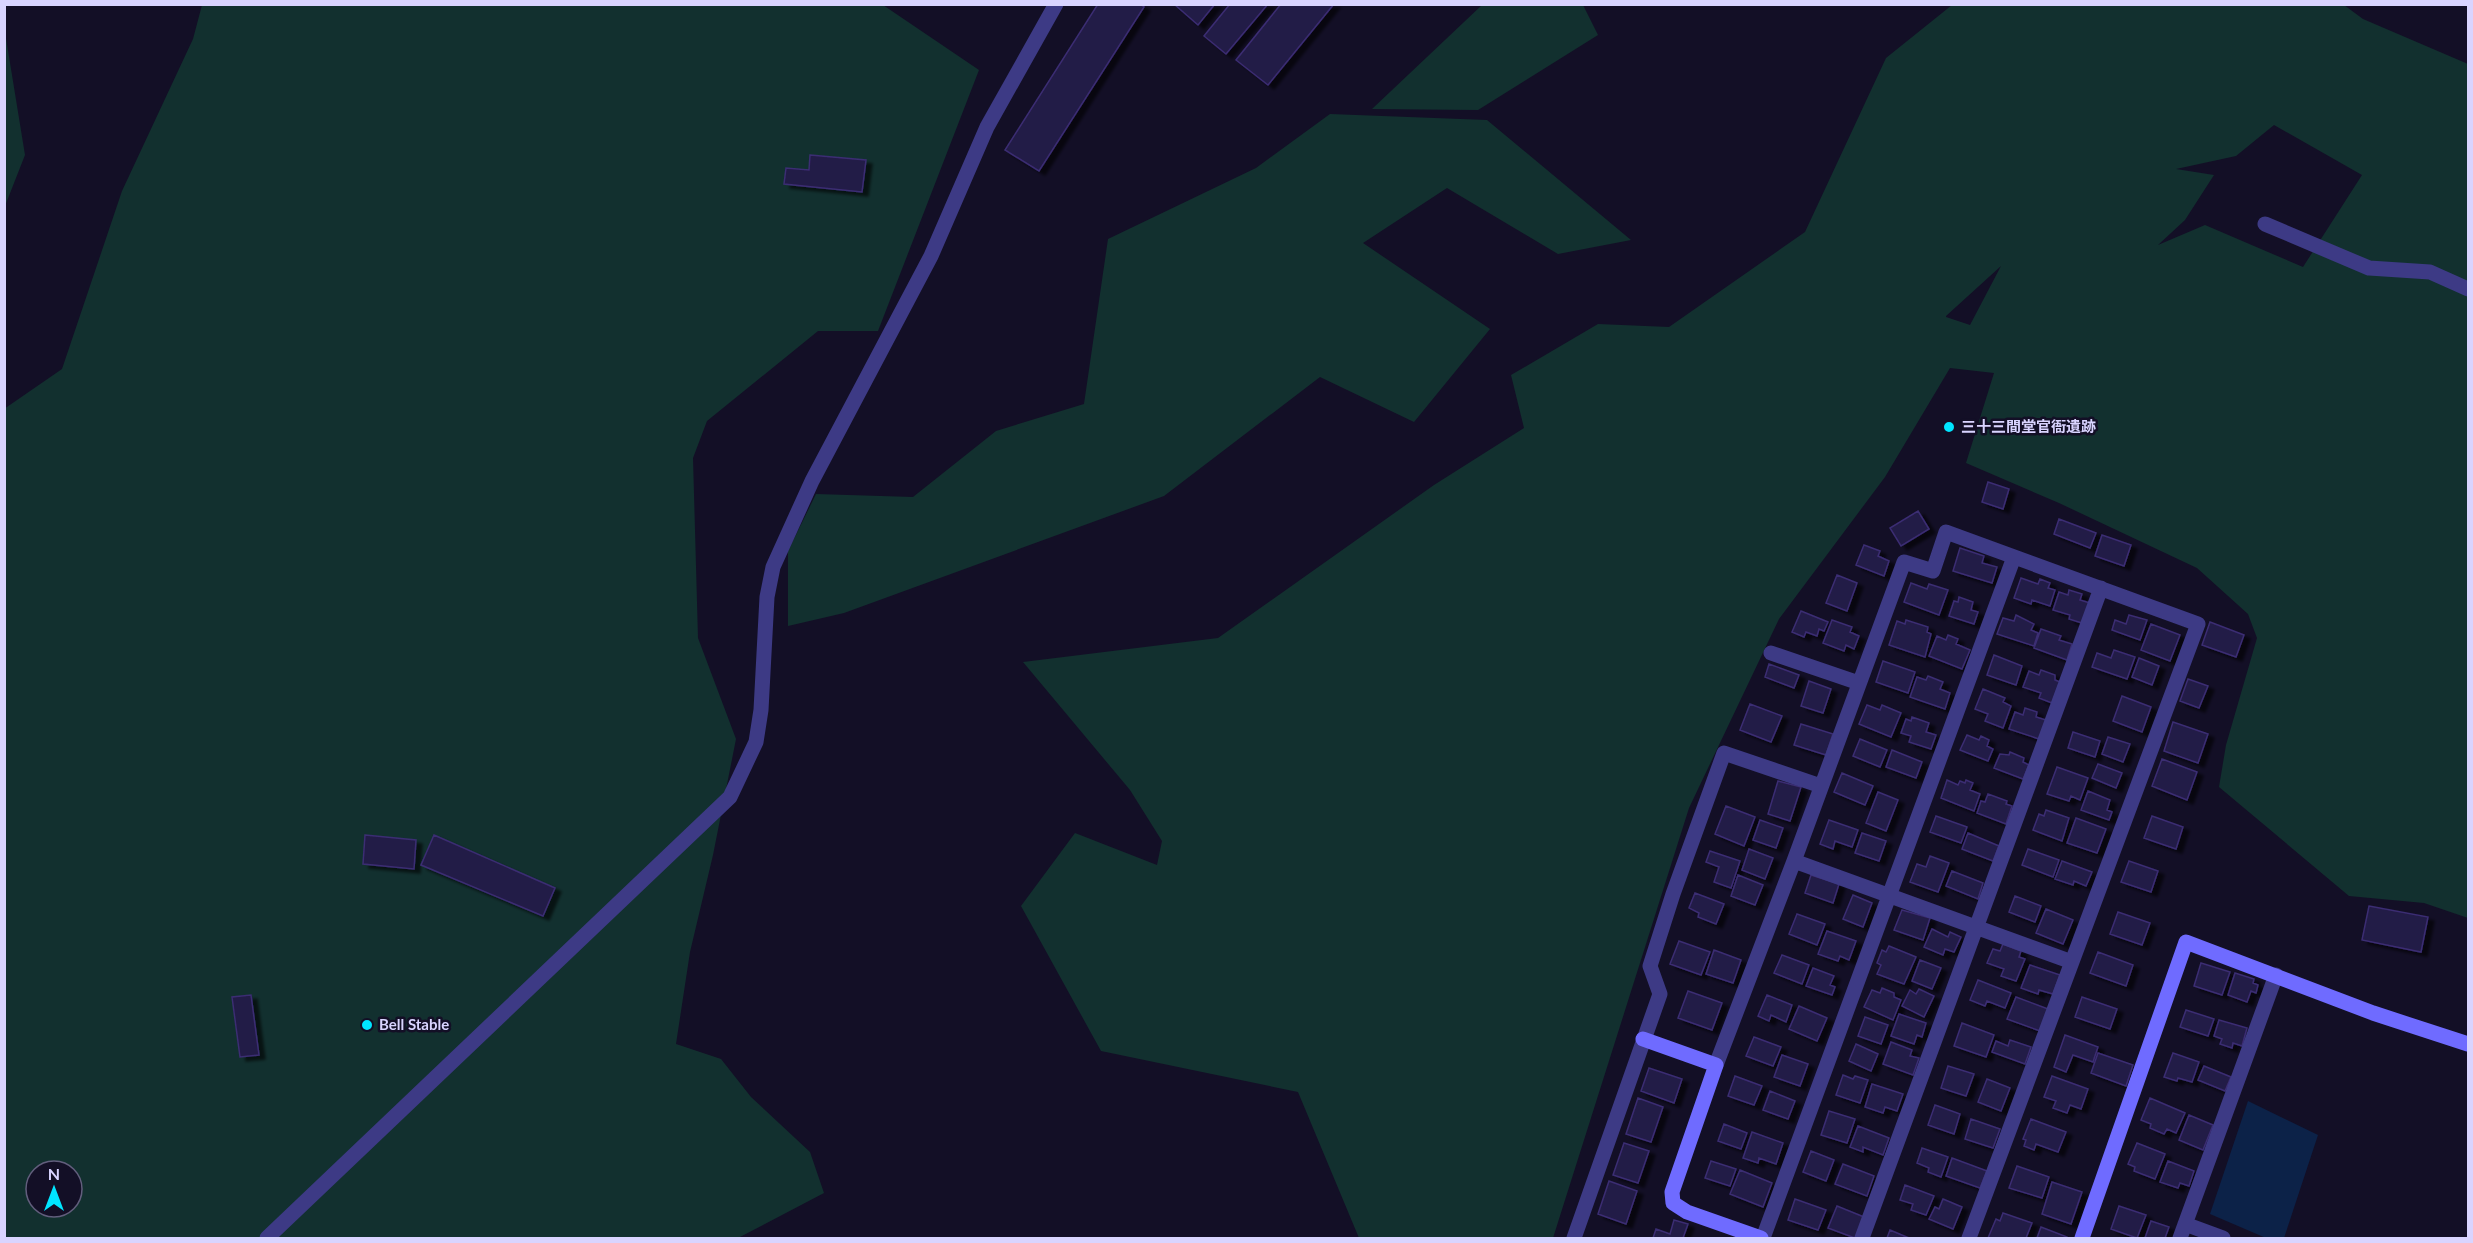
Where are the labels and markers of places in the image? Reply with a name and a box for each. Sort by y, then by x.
place label: 三十三間堂官衙遺跡 [1961,417,2096,435]
marker: 三十三間堂官衙遺跡 [1942,420,1956,434]
place label: Bell Stable [379,1015,449,1033]
marker: Bell Stable [360,1018,374,1032]

